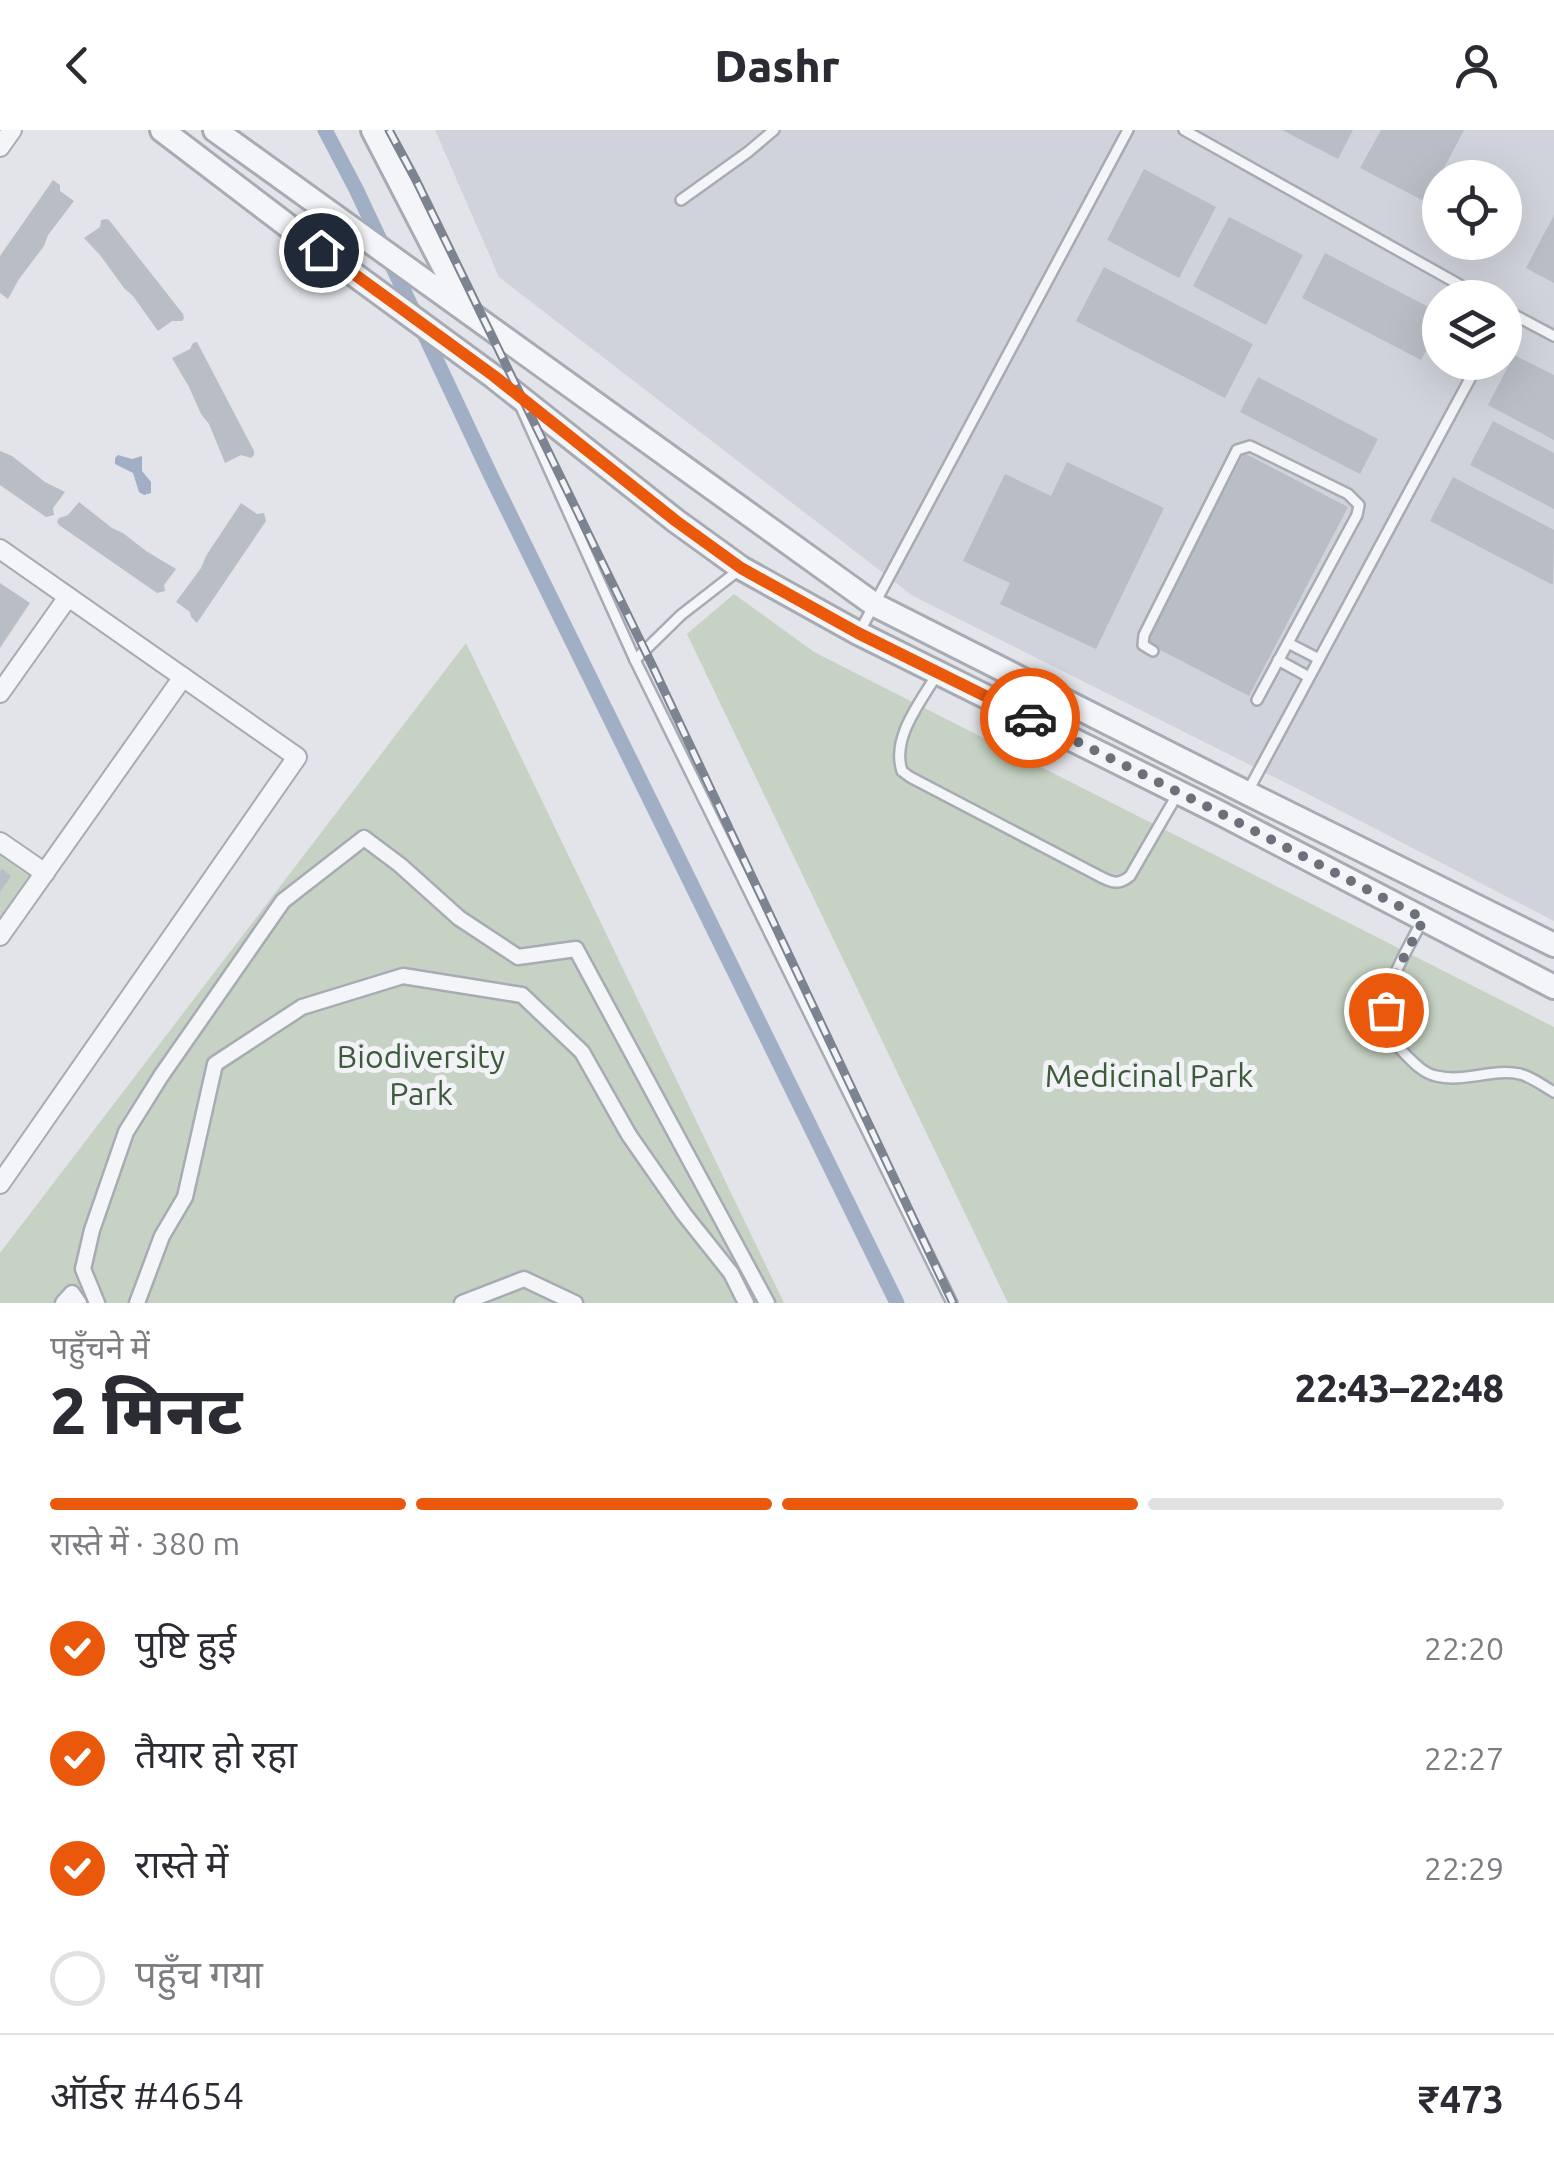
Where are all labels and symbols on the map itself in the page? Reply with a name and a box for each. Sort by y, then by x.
pin [279,208,364,293]
courier [980,668,1080,768]
pin [1344,968,1429,1053]
park label: Biodiversity Park [337,1038,505,1111]
park label: Medicinal Park [1045,1057,1253,1093]

